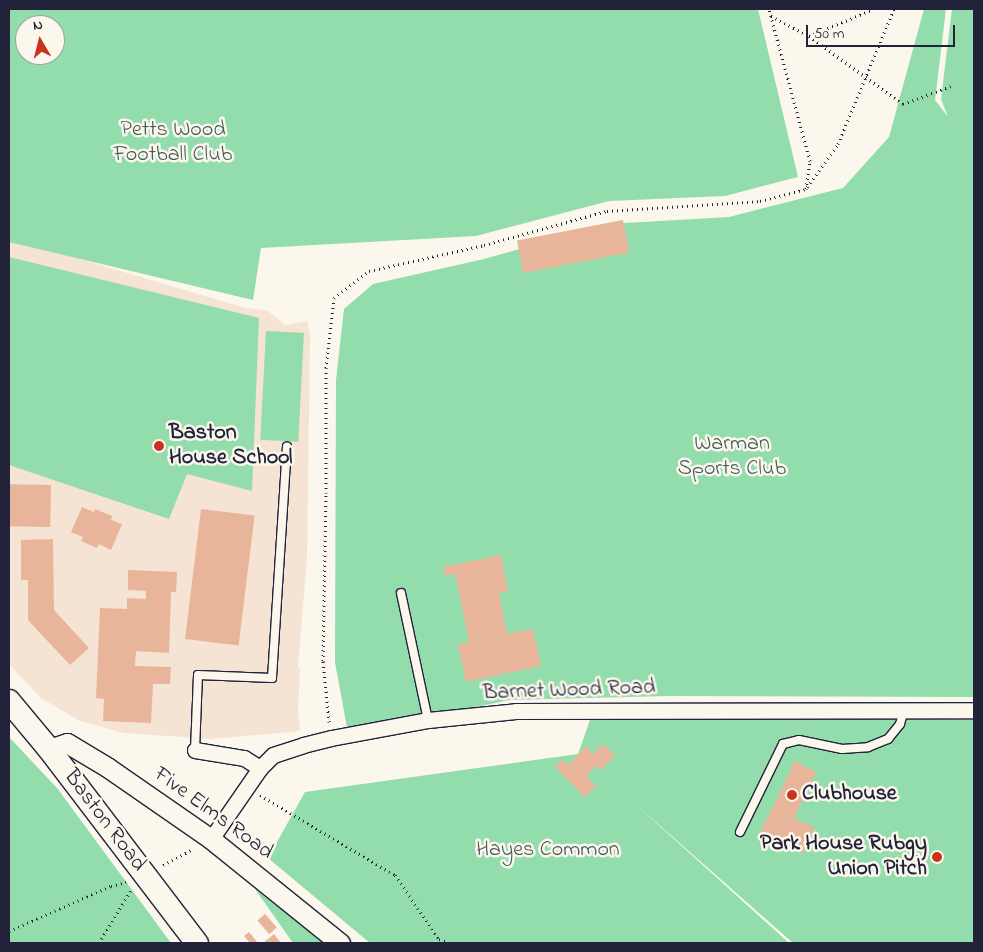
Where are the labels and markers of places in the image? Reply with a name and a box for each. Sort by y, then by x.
place label: Baston House School [169,420,293,472]
marker: Baston House School [153,440,165,452]
place label: Clubhouse [802,782,897,808]
marker: Clubhouse [786,789,798,801]
place label: Park House Rubgy Union Pitch [760,831,927,882]
marker: Park House Rubgy Union Pitch [931,851,943,863]

